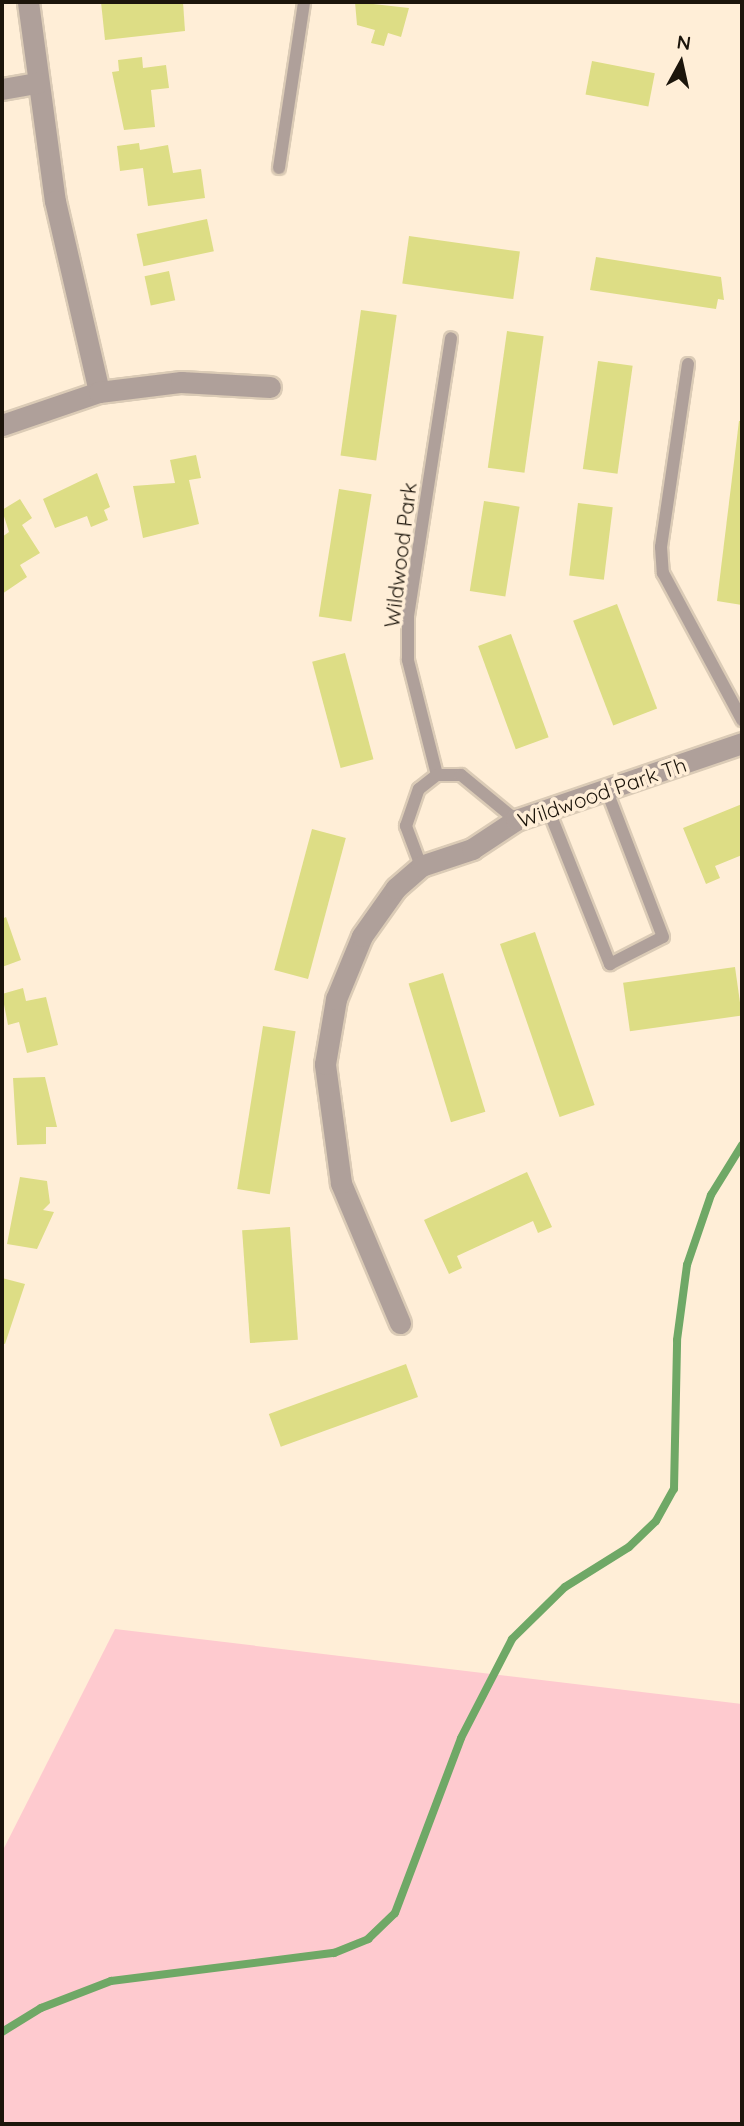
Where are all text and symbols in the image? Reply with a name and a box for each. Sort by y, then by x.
north arrow [646,28,716,98]
text: N [675,29,693,55]
street label: Wildwood Park [379,481,421,629]
street label: Wildwood Park Th [514,751,690,833]

